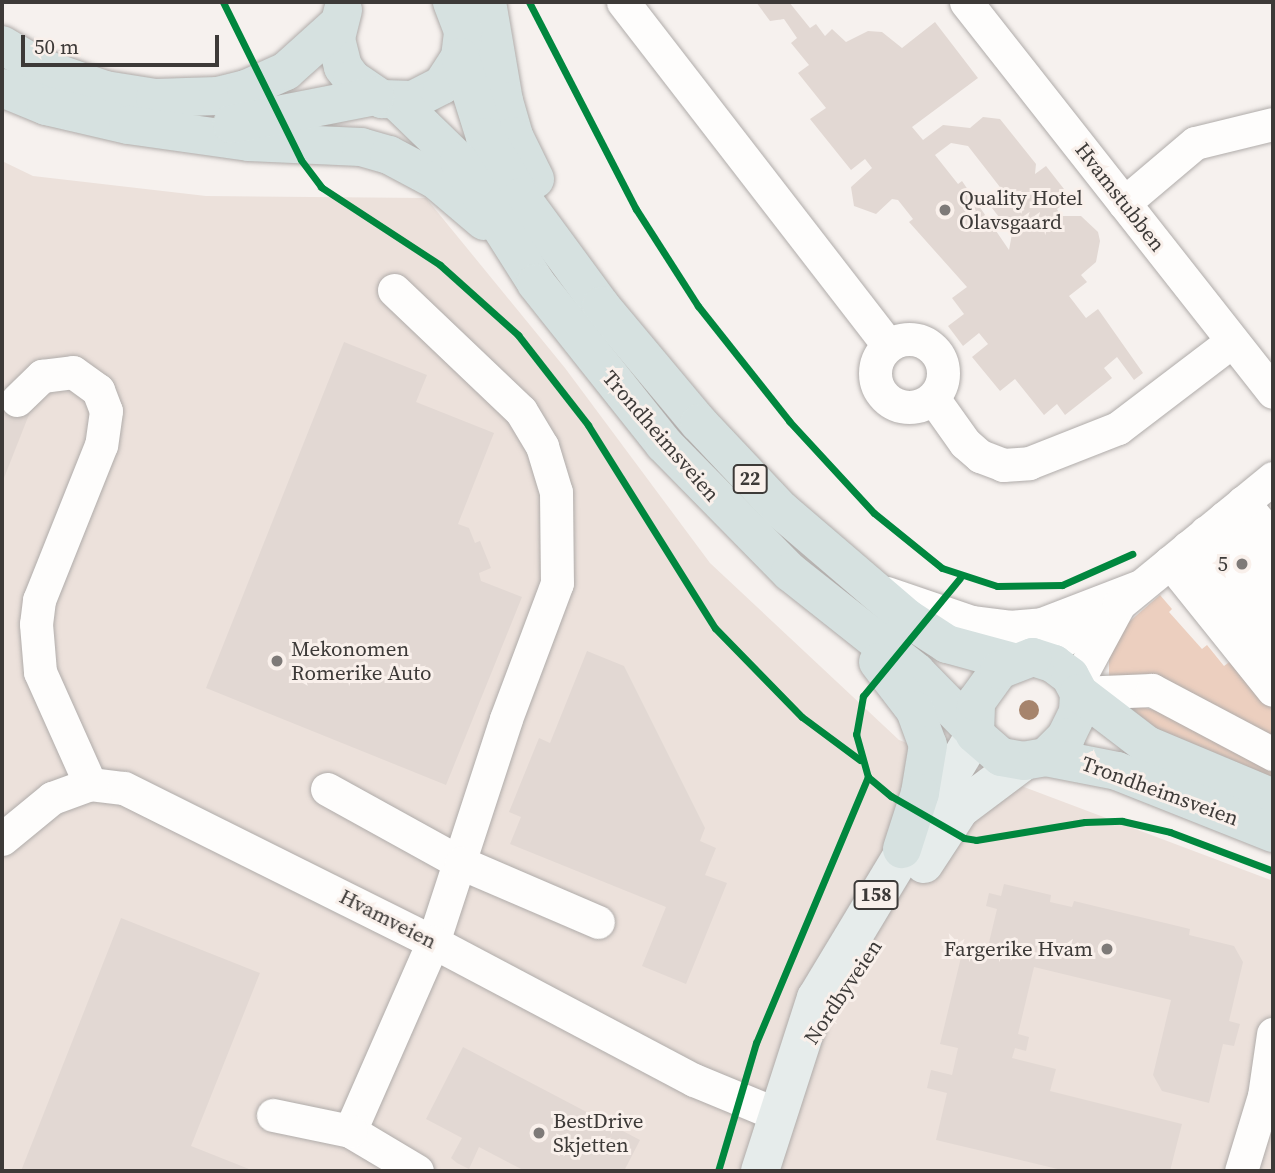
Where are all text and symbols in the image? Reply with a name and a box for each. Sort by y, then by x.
scale bar [24,21,222,65]
text: 50 m [34,32,79,61]
street label: Hvamstubben [1070,138,1170,256]
place label: Quality Hotel Olavsgaard [959,185,1083,235]
marker: Quality Hotel Olavsgaard [937,202,953,218]
street label: Trondheimsveien [597,365,725,507]
road number: 22 [732,464,768,494]
place label: 5 [1218,551,1228,577]
marker: 5 [1234,556,1250,572]
place label: Mekonomen Romerike Auto [291,636,432,686]
marker: Mekonomen Romerike Auto [269,653,285,669]
street label: Trondheimsveien [1078,751,1242,831]
road number: 158 [853,880,899,911]
street label: Hvamveien [335,884,441,954]
street label: Nordbyveien [799,935,887,1049]
place label: Fargerike Hvam [944,936,1093,962]
marker: Fargerike Hvam [1099,941,1115,957]
place label: BestDrive Skjetten [553,1108,643,1158]
marker: BestDrive Skjetten [531,1125,547,1141]

